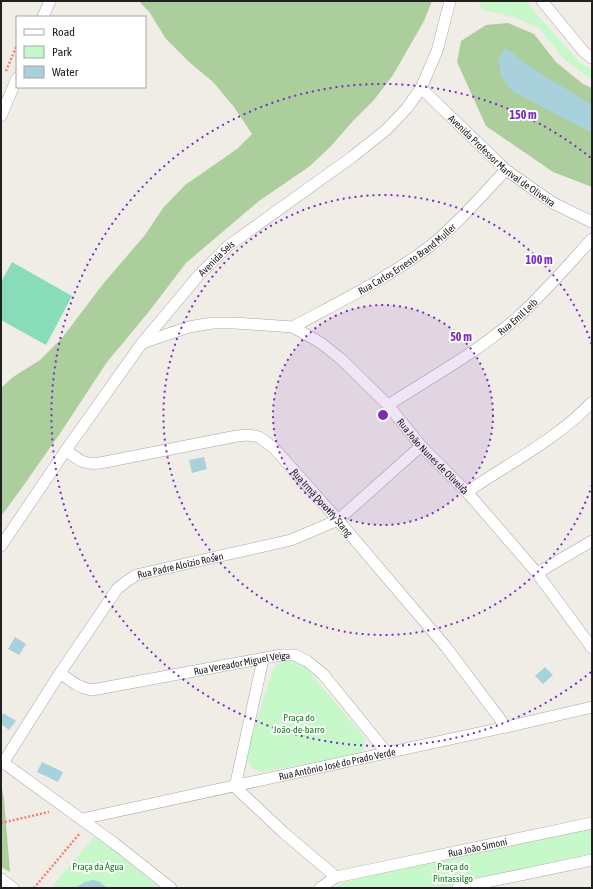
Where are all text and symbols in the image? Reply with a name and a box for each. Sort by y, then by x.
legend [16,16,146,88]
text: Road [52,25,75,39]
text: Park [52,45,73,59]
text: Water [52,65,79,79]
text: 150 m [509,108,537,122]
street label: Avenida Professor Marival de Oliveira [446,113,558,209]
street label: Rua Carlos Ernesto Brand Muller [356,221,459,297]
street label: Avenida Seis [196,238,237,278]
text: 100 m [525,253,553,267]
street label: Rua Emil Leib [496,296,540,337]
text: 50 m [450,330,472,344]
centre of rings [376,408,390,422]
street label: Rua João Nunes de Oliveira [395,416,471,497]
street label: Rua Irmã Dorothy Stang [289,467,355,539]
street label: Rua Padre Aloízio Rosen [136,550,225,581]
street label: Rua Vereador Miguel Veiga [193,650,290,677]
park label: Praça do João-de-barro [273,712,325,735]
street label: Rua Antônio José do Prado Verde [278,746,397,782]
street label: Rua João Simoni [447,836,508,859]
park label: Praça da Água [72,861,124,872]
park label: Praça do Pintassilgo [433,861,473,884]

